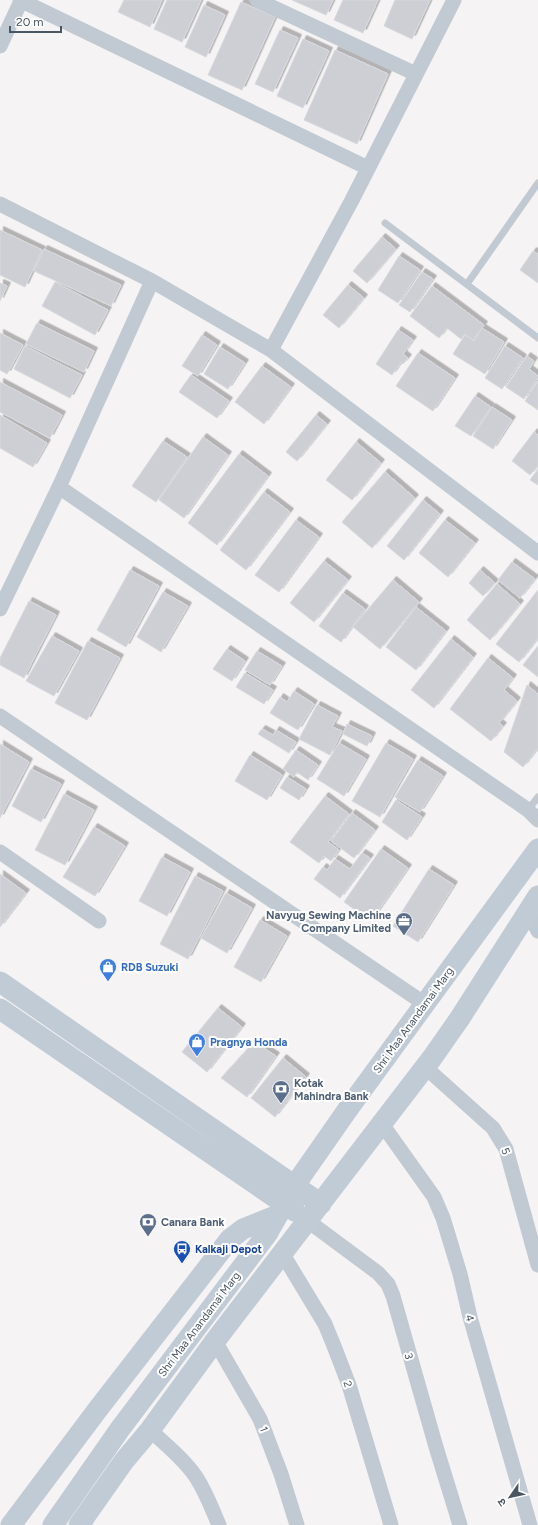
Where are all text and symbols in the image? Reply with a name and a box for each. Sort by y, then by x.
scale bar [10,8,61,34]
text: 20 m [16,15,44,29]
place label: Navyug Sewing Machine Company Limited [266,909,391,935]
office icon: Navyug Sewing Machine Company Limited [394,911,414,936]
shop icon: RDB Suzuki [98,957,118,982]
place label: RDB Suzuki [121,961,178,974]
street label: Shri Maa Anandamai Marg [371,965,456,1076]
shop icon: Pragnya Honda [187,1032,207,1057]
place label: Pragnya Honda [210,1036,287,1049]
place label: Kotak Mahindra Bank [294,1077,369,1103]
bank icon: Kotak Mahindra Bank [271,1079,291,1104]
street label: 5 [498,1146,513,1157]
bank icon: Canara Bank [138,1212,158,1237]
place label: Canara Bank [161,1216,224,1229]
bus stop icon: Kalkaji Depot [172,1239,192,1264]
place label: Kalkaji Depot [195,1243,263,1256]
street label: Shri Maa Anandamai Marg [156,1269,243,1379]
street label: 4 [462,1313,477,1323]
street label: 3 [401,1351,416,1361]
street label: 2 [340,1379,355,1389]
street label: 1 [257,1425,270,1434]
north arrow [490,1477,530,1517]
text: उ [495,1496,509,1509]

